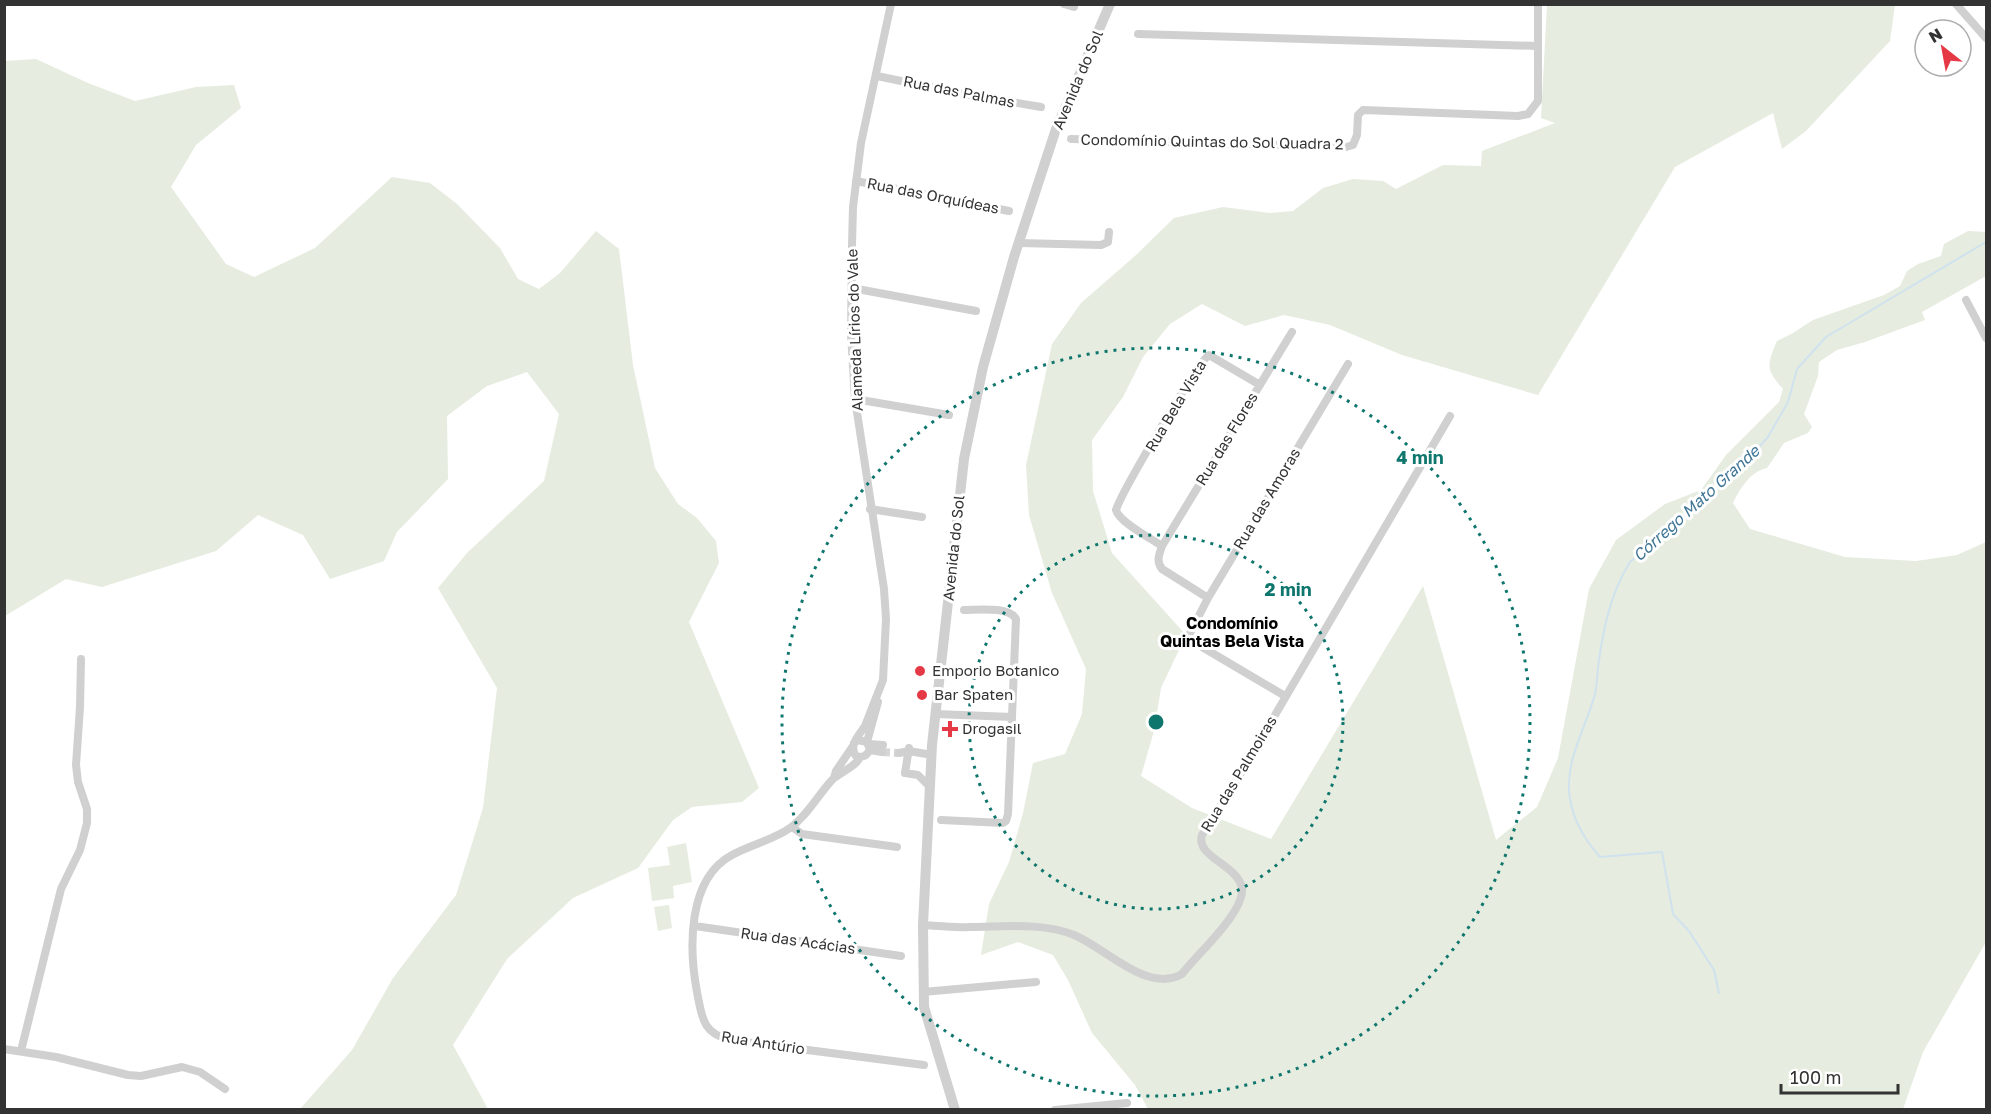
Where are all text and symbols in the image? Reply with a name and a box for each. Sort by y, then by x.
north arrow [1913,18,1973,78]
text: N [1925,23,1946,47]
street label: Avenida do Sol [1048,27,1106,132]
street label: Rua das Palmas [902,71,1017,111]
street label: Condomínio Quintas do Sol Quadra 2 [1080,130,1344,152]
street label: Rua das Orquídeas [866,173,1001,217]
street label: Alameda Lírios do Vale [842,248,866,412]
street label: Rua Bela Vista [1141,356,1210,454]
street label: Rua das Flores [1191,389,1261,488]
water label: Córrego Mato Grande [1629,440,1765,565]
street label: Rua das Amoras [1229,445,1304,552]
text: 4 min [1396,446,1444,468]
street label: Avenida do Sol [939,494,968,602]
text: 2 min [1264,578,1312,600]
district label: Condomínio Quintas Bela Vista [1160,613,1304,651]
place label: Emporio Botanico [932,661,1059,679]
marker: Emporio Botanico [913,664,927,678]
place label: Bar Spaten [934,685,1013,703]
marker: Bar Spaten [915,688,929,702]
centre of rings [1146,712,1166,732]
street label: Rua das Palmoiras [1196,712,1280,835]
place label: Drogasil [962,719,1022,737]
marker: Drogasil [943,722,957,736]
street label: Rua das Acácias [740,923,857,957]
street label: Rua Antúrio [720,1027,806,1057]
scale bar [1781,1057,1898,1095]
text: 100 m [1790,1066,1841,1088]

